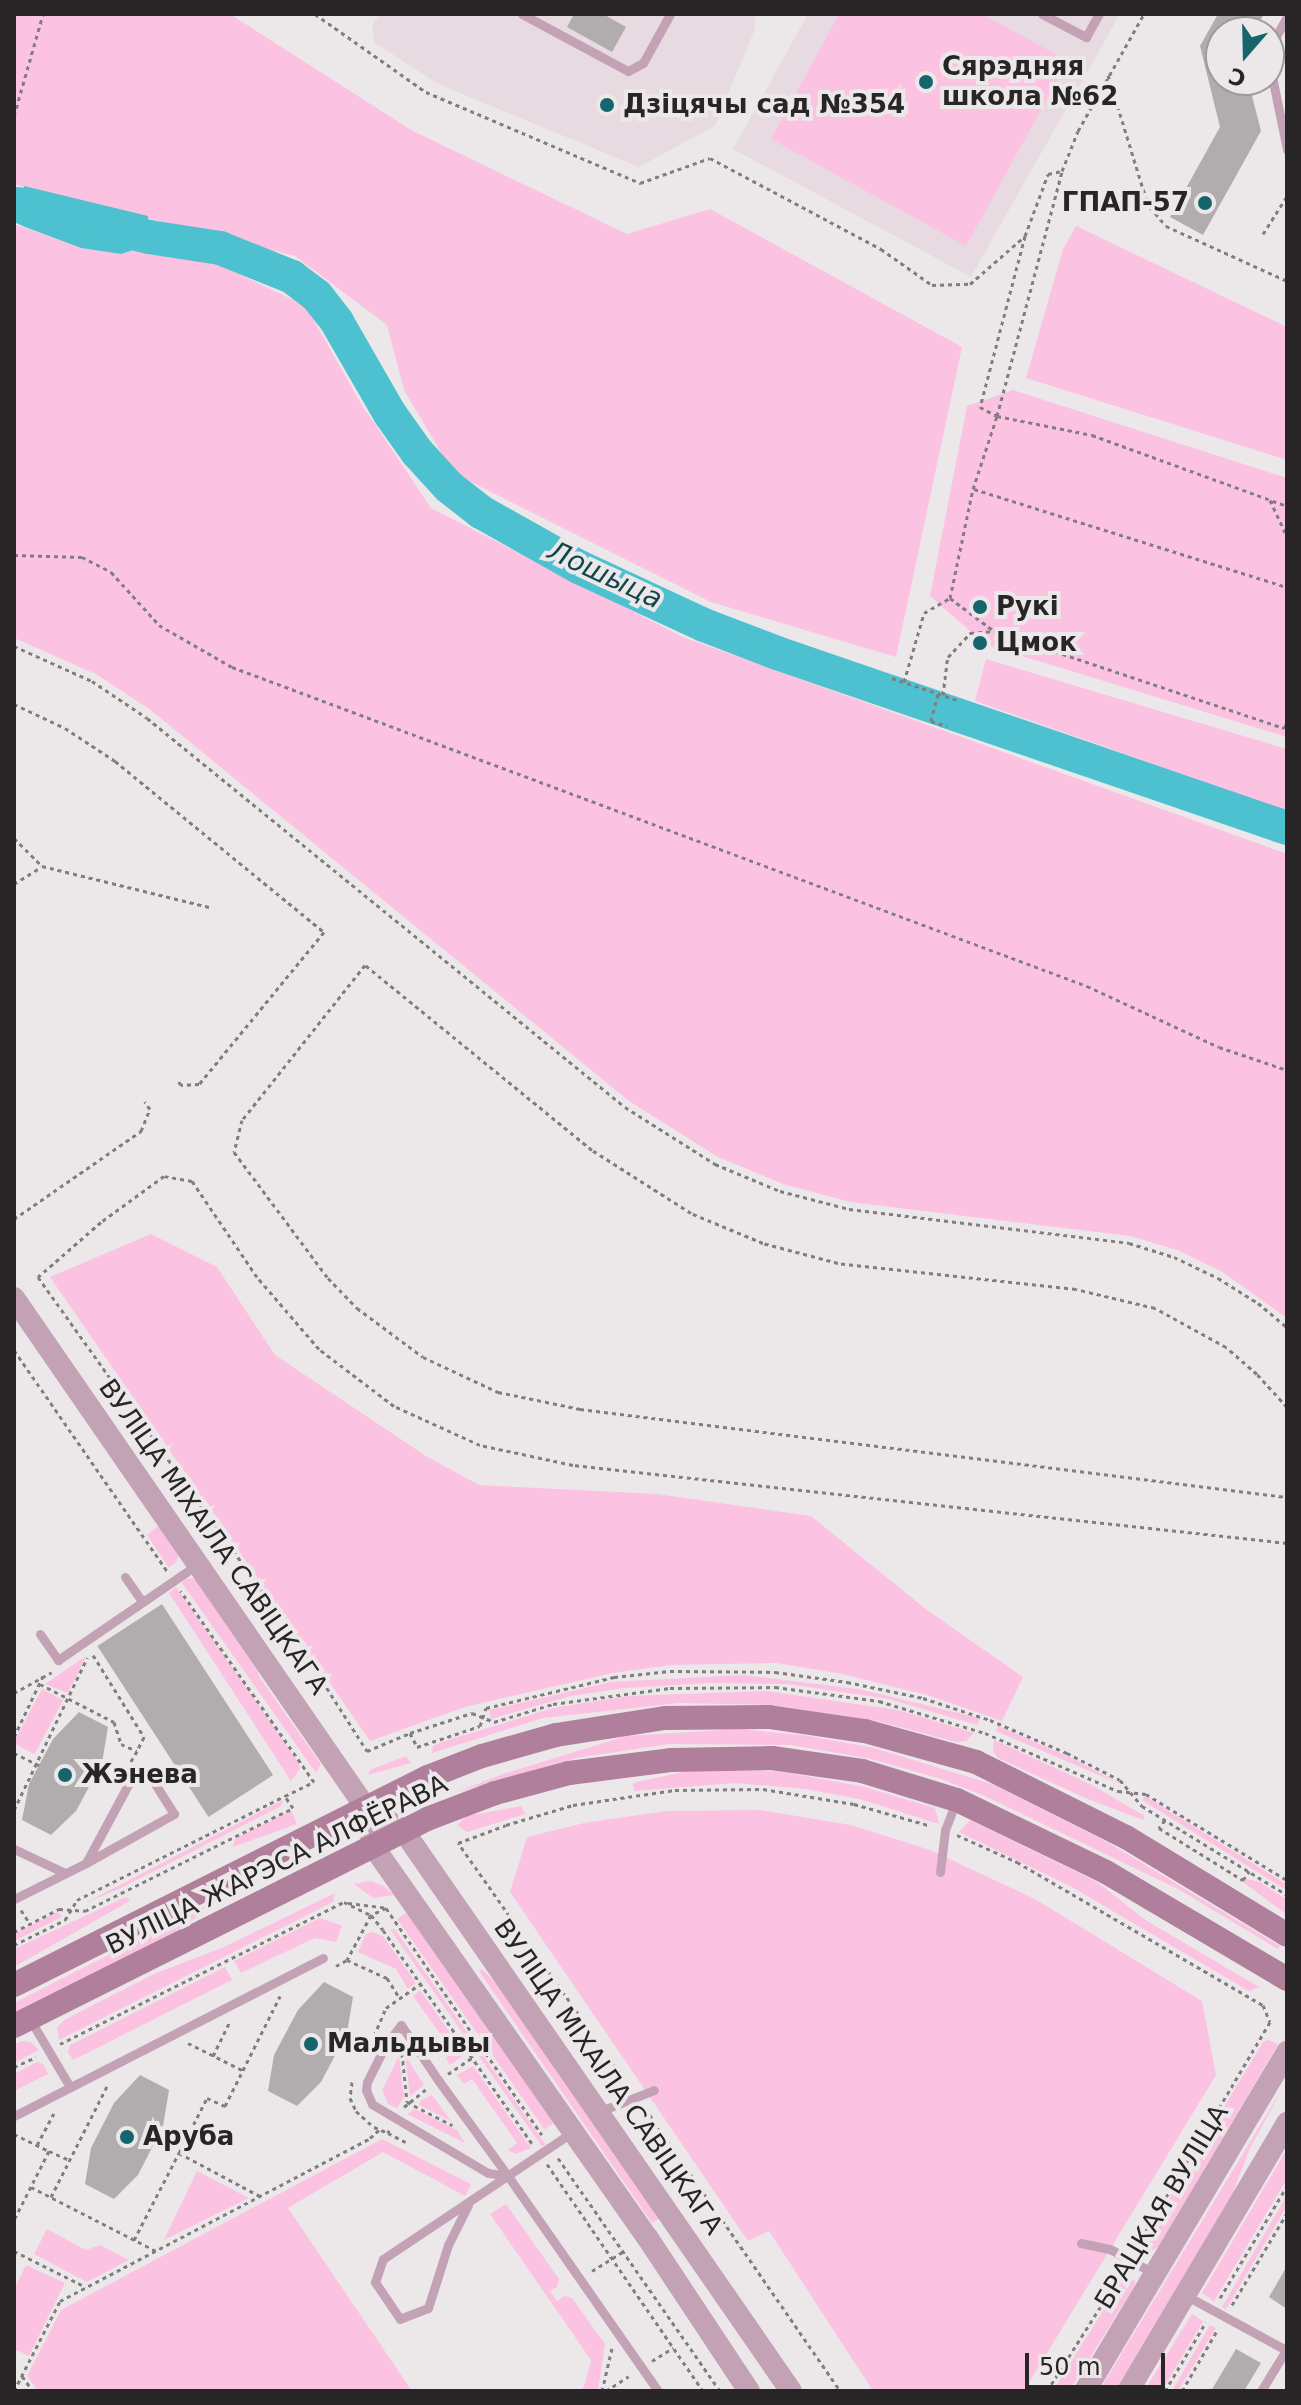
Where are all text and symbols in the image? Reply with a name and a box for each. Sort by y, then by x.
north arrow [1205,16,1285,96]
place label: Сярэдняя школа №62 [942,51,1118,112]
text: С [1225,63,1249,92]
marker: Сярэдняя школа №62 [917,73,935,91]
place label: Дзіцячы сад №354 [623,89,905,121]
marker: Дзіцячы сад №354 [598,96,616,114]
place label: ГПАП-57 [1062,187,1189,219]
marker: ГПАП-57 [1196,194,1214,212]
water label: Лошыца [543,534,667,616]
place label: Рукі [996,591,1059,623]
marker: Рукі [971,598,989,616]
place label: Цмок [996,627,1077,659]
marker: Цмок [971,634,989,652]
street label: ВУЛІЦА МІХАІЛА САВІЦКАГА [92,1373,334,1701]
place label: Жэнева [81,1759,198,1791]
marker: Жэнева [56,1766,74,1784]
street label: ВУЛІЦА ЖАРЭСА АЛФЁРАВА [101,1769,453,1961]
street label: ВУЛІЦА МІХАІЛА САВІЦКАГА [487,1913,729,2241]
place label: Мальдывы [327,2028,490,2060]
marker: Мальдывы [302,2035,320,2053]
street label: БРАЦКАЯ ВУЛІЦА [1089,2099,1235,2315]
place label: Аруба [143,2121,234,2153]
marker: Аруба [118,2128,136,2146]
scale bar [1029,2337,1169,2387]
text: 50 m [1039,2353,1101,2381]

